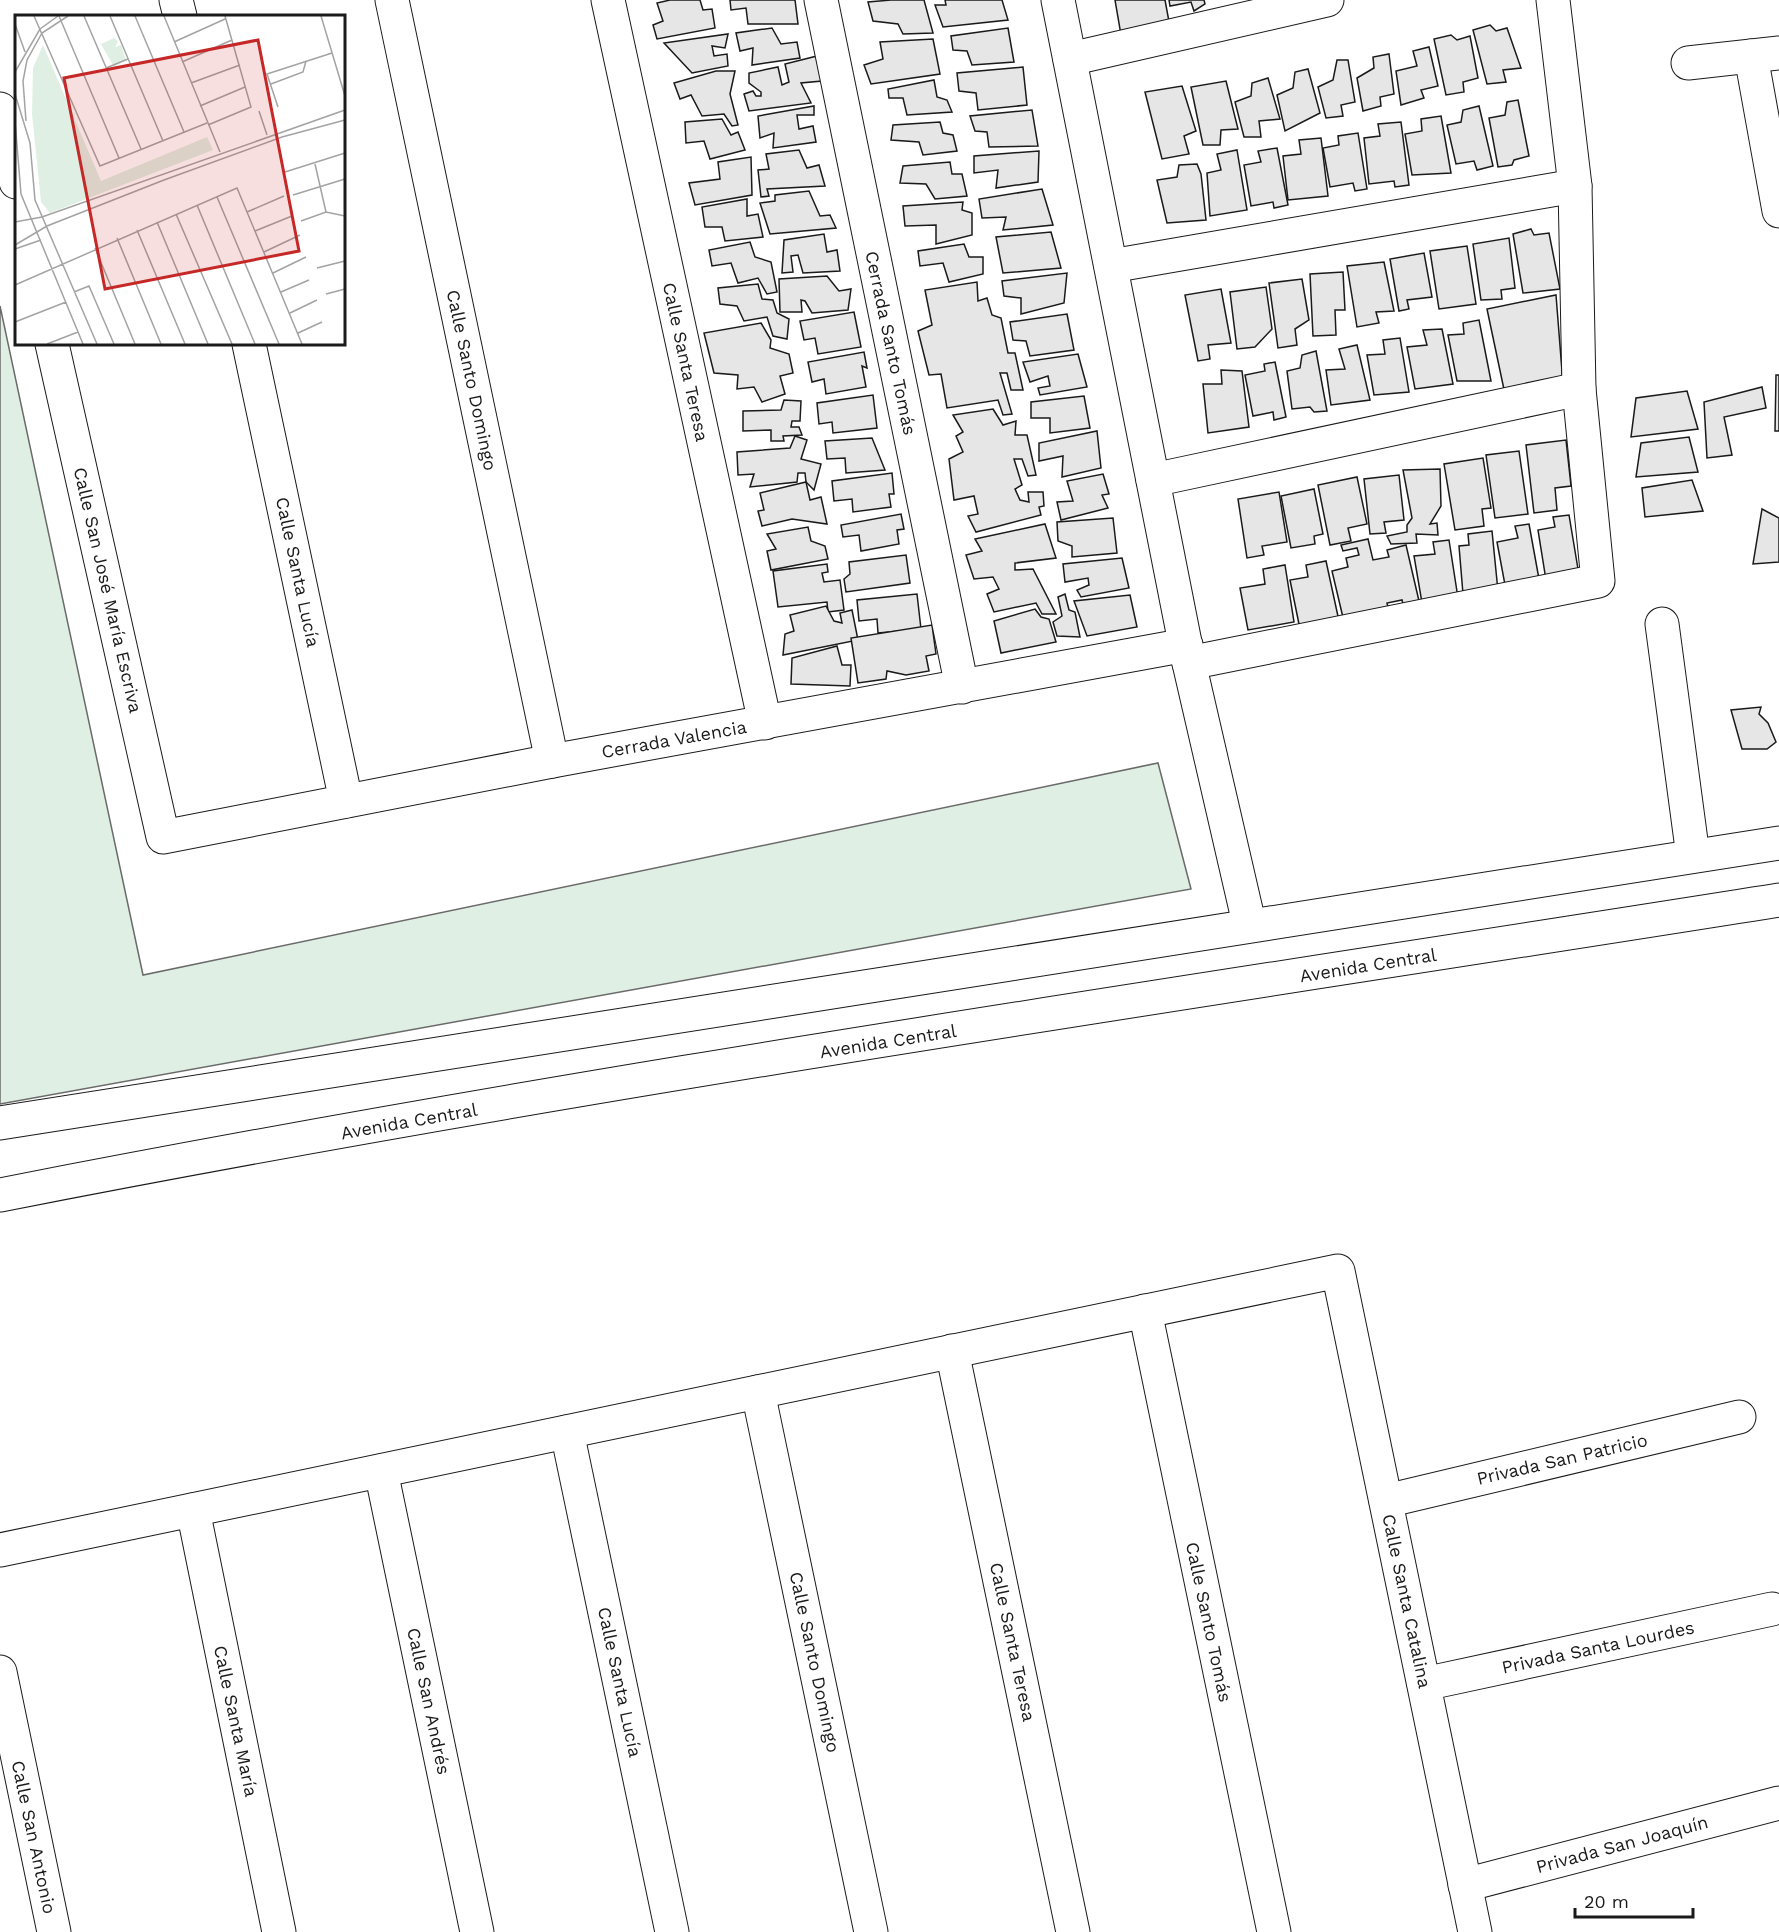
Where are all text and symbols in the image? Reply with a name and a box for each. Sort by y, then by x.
inset map [15,15,345,345]
street label: Cerrada Santo Tomás [861,249,921,437]
street label: Calle Santa Teresa [659,281,713,443]
street label: Calle Santo Domingo [443,288,501,472]
street label: Calle San José María Escriva [70,465,146,715]
street label: Calle Santa Lucía [272,495,324,649]
street label: Cerrada Valencia [600,716,748,762]
street label: Avenida Central [1298,944,1438,986]
street label: Avenida Central [818,1020,958,1062]
street label: Avenida Central [339,1099,479,1143]
street label: Privada San Patricio [1475,1429,1649,1489]
street label: Calle Santa Catalina [1378,1512,1436,1690]
street label: Calle Santo Tomás [1182,1540,1236,1704]
street label: Calle Santa Teresa [986,1561,1040,1723]
street label: Calle Santo Domingo [786,1570,844,1754]
street label: Calle Santa Lucía [594,1605,646,1759]
street label: Privada Santa Lourdes [1500,1616,1696,1678]
street label: Calle San Andrés [403,1626,455,1776]
street label: Calle Santa María [210,1644,262,1798]
street label: Calle San Antonio [7,1758,61,1916]
street label: Privada San Joaquín [1534,1811,1710,1877]
scale bar [1575,1881,1694,1919]
text: 20 m [1584,1891,1629,1912]

